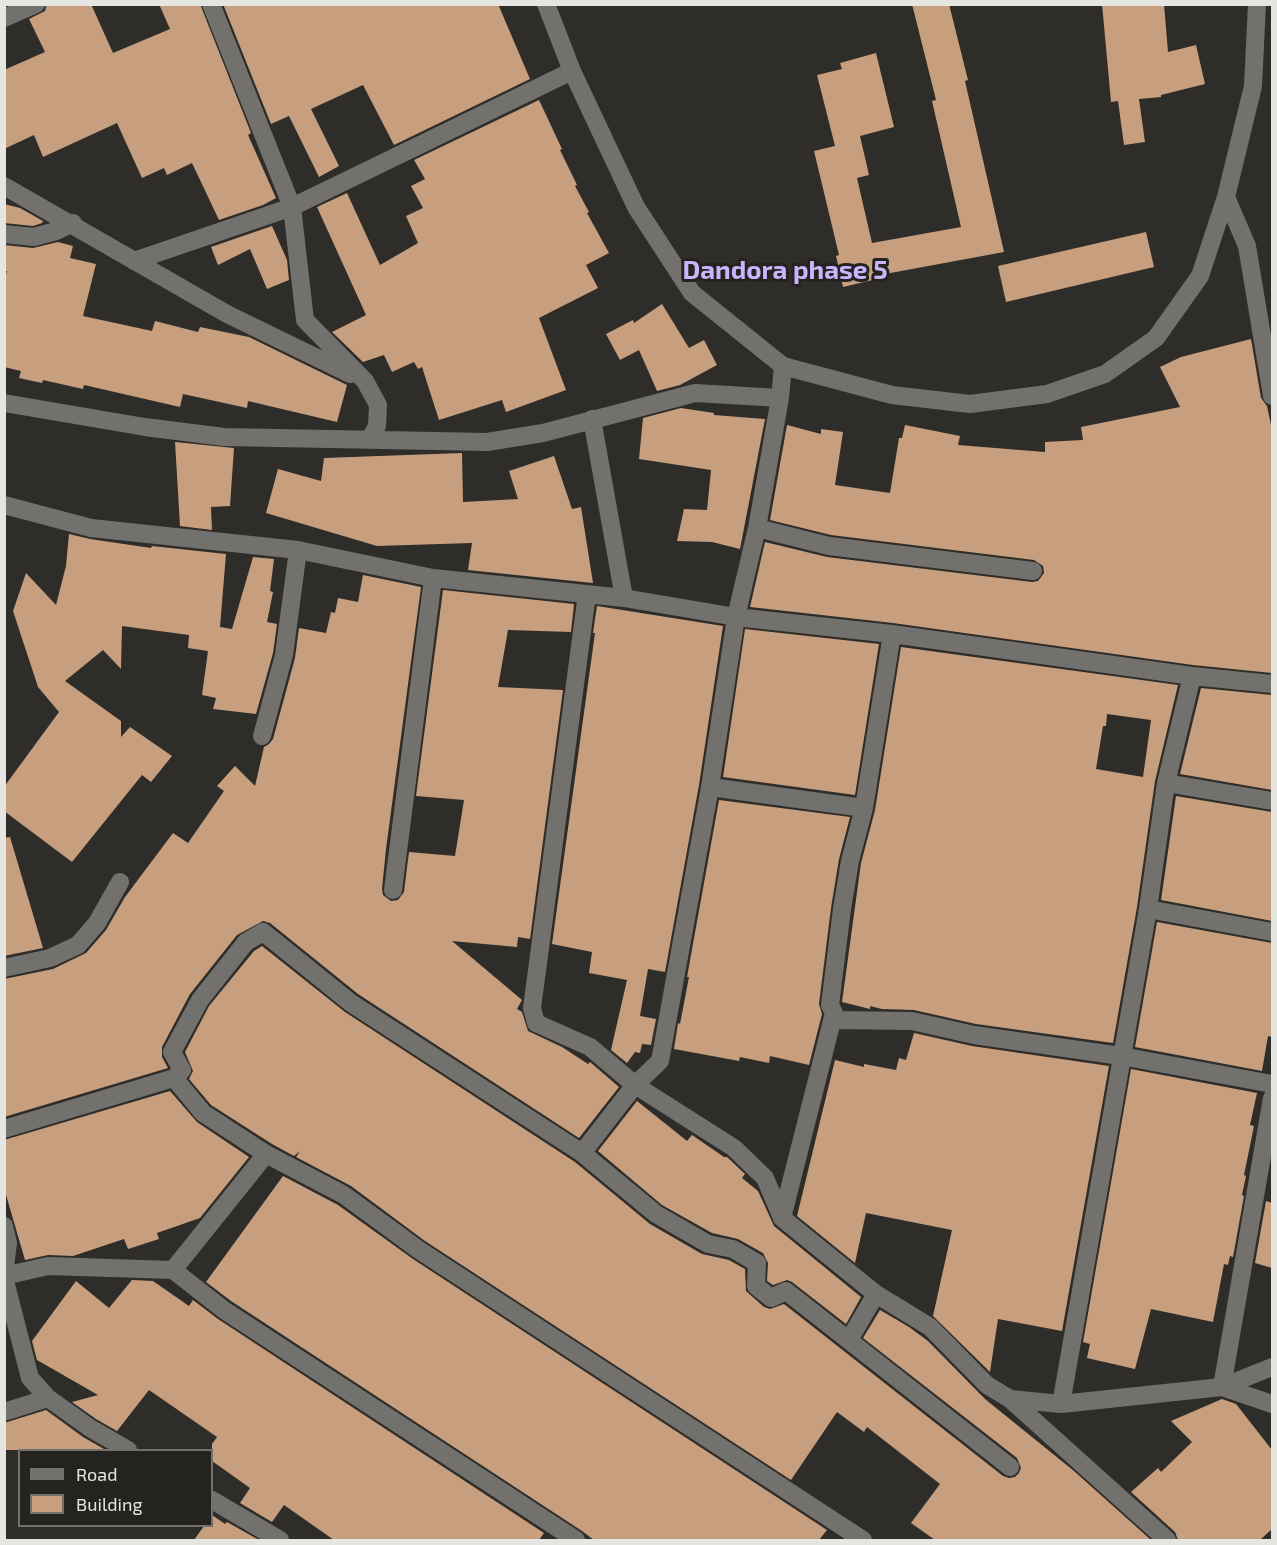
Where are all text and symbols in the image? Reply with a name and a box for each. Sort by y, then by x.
district label: Dandora phase 5 [682,254,888,286]
legend [18,1449,213,1527]
text: Road [76,1463,117,1485]
text: Building [76,1493,143,1515]

